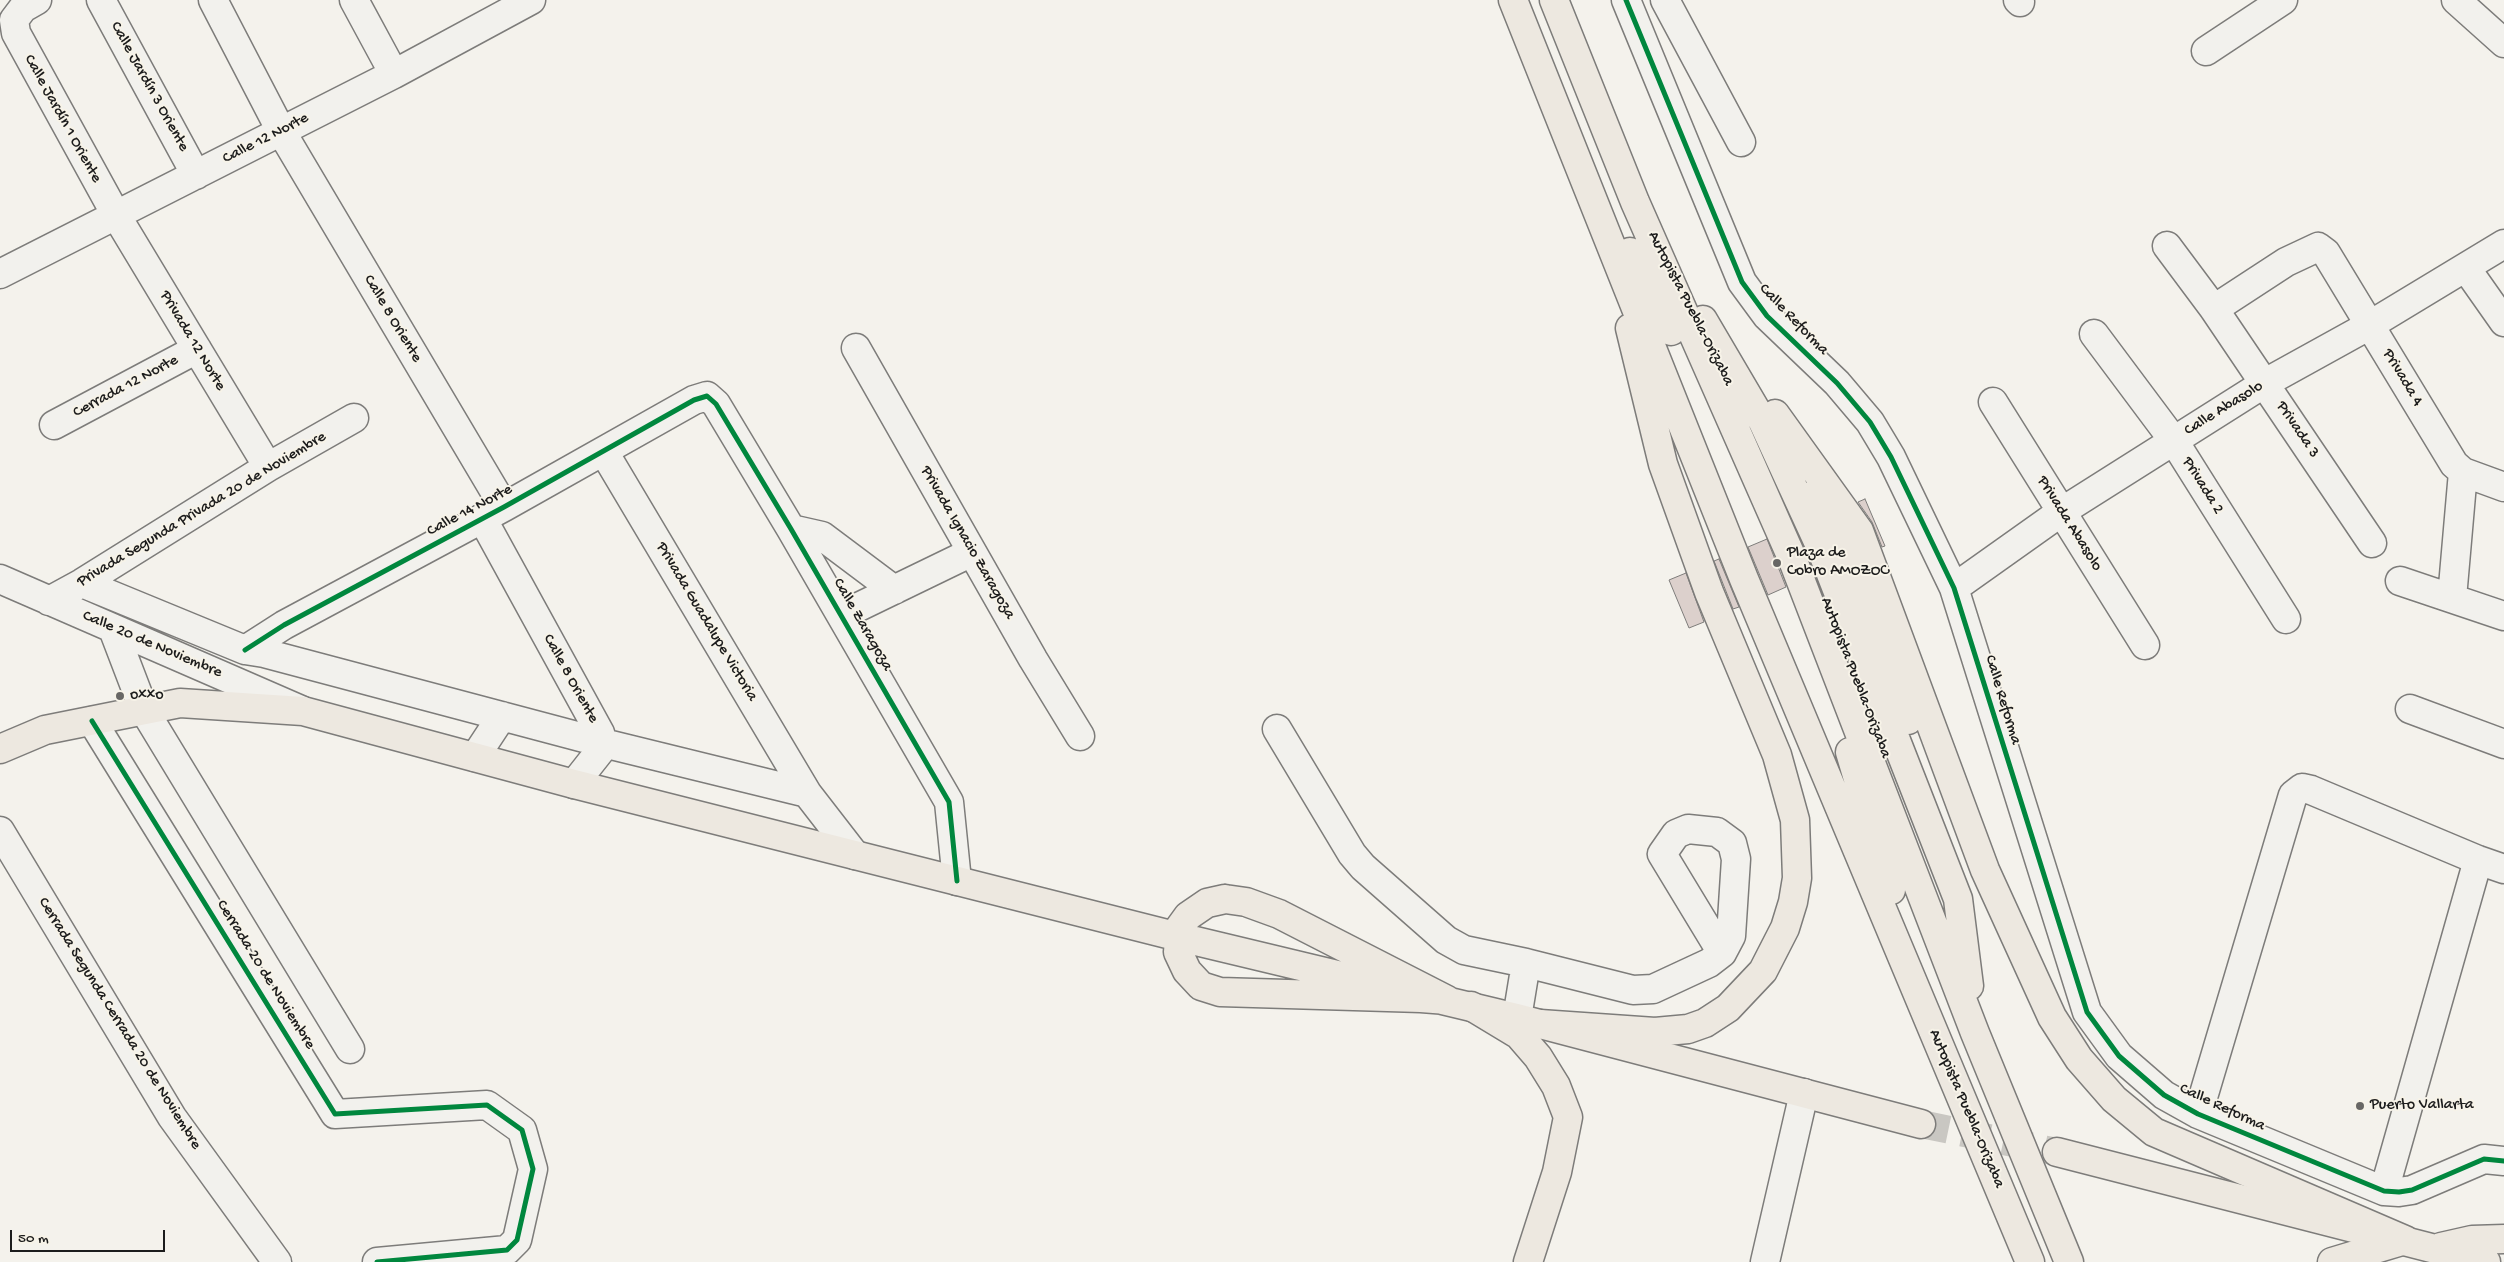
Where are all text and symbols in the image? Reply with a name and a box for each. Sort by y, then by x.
street label: Calle Jardín 3 Oriente [105,19,193,155]
street label: Calle Jardín 1 Oriente [19,52,105,186]
street label: Calle 12 Norte [220,109,312,169]
street label: Autopista Puebla-Orizaba [1643,229,1737,389]
street label: Calle 8 Oriente [358,272,426,366]
street label: Calle Reforma [1754,280,1832,360]
street label: Privada 12 Norte [155,288,229,394]
street label: Privada 4 [2377,346,2427,410]
street label: Cerrada 12 Norte [70,351,182,423]
street label: Calle Abasolo [2181,377,2267,441]
street label: Privada 3 [2271,398,2323,462]
street label: Privada Segunda Privada 20 de Noviembre [74,428,330,592]
street label: Privada 2 [2177,454,2227,518]
street label: Privada Ignacio Zaragoza [915,463,1019,623]
street label: Privada Abasolo [2032,473,2106,575]
street label: Calle 14 Norte [424,481,516,541]
street label: Privada Guadalupe Victoria [651,539,761,705]
place label: Plaza de Cobro AMOZOC [1787,544,1889,582]
marker: Plaza de Cobro AMOZOC [1771,557,1783,569]
street label: Calle Zaragoza [828,575,896,675]
street label: Autopista Puebla-Orizaba [1815,595,1895,761]
street label: Calle 20 de Noviembre [79,607,225,683]
street label: Calle 8 Oriente [538,631,602,727]
street label: Calle Reforma [1979,653,2025,747]
place label: oxxo [130,686,163,706]
marker: oxxo [114,690,126,702]
street label: Cerrada Segunda Cerrada 20 de Noviembre [33,894,205,1154]
street label: Cerrada 20 de Noviembre [211,897,319,1053]
street label: Autopista Puebla-Orizaba [1924,1027,2008,1191]
street label: Calle Reforma [2176,1080,2268,1136]
place label: Puerto Vallarta [2370,1096,2474,1116]
marker: Puerto Vallarta [2354,1100,2366,1112]
scale bar [12,1220,168,1252]
text: 50 m [18,1230,49,1248]

